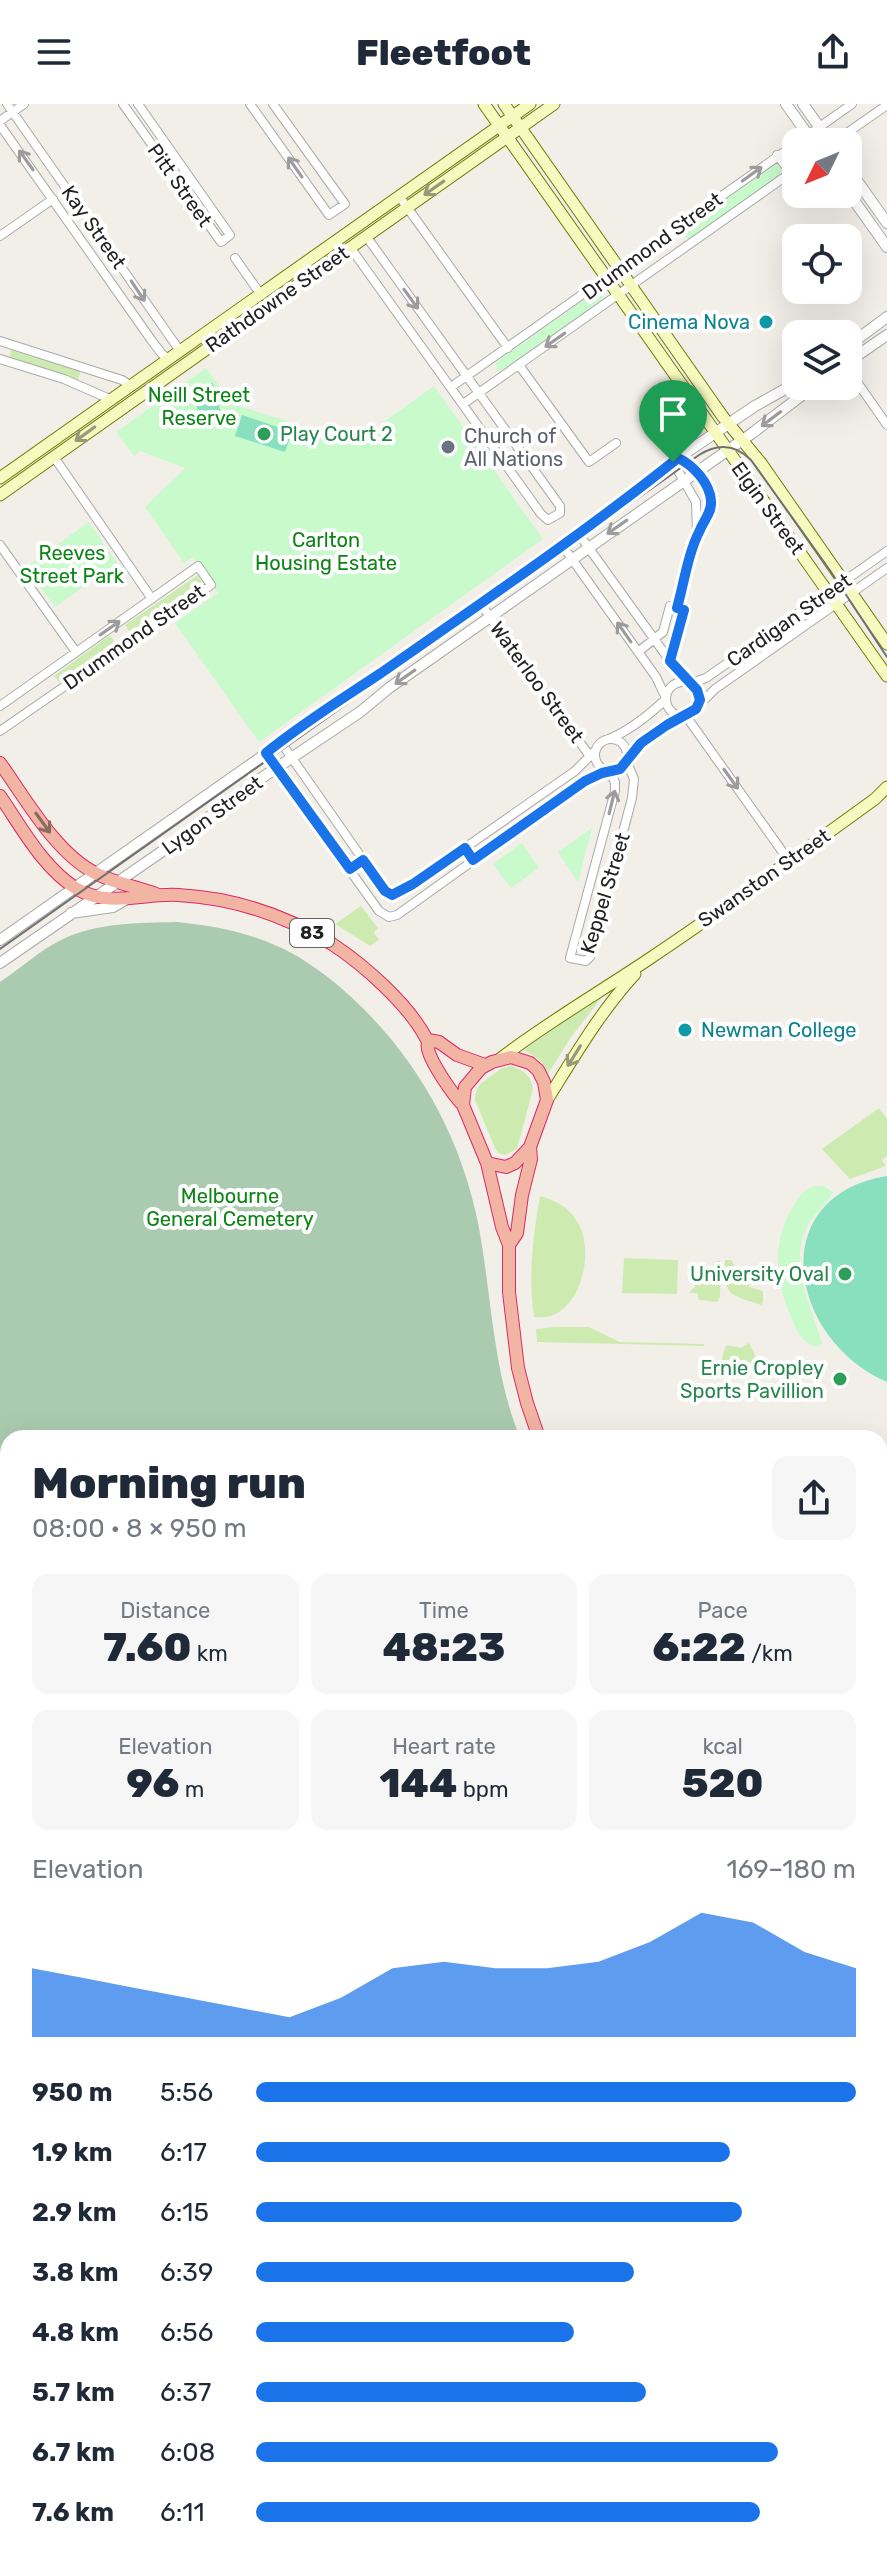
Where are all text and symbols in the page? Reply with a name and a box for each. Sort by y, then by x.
icon: menu [32,30,76,74]
icon: share [811,30,855,74]
text: Fleetfoot [356,31,531,74]
north arrow [782,128,862,208]
map controls [782,128,862,400]
street label: Pitt Street [143,139,217,231]
one-way arrow [17,150,34,172]
one-way arrow [287,157,303,179]
one-way arrow [740,165,762,182]
one-way arrow [424,180,446,196]
street label: Kay Street [57,181,131,273]
street label: Drummond Street [577,187,727,305]
button: locate [782,224,862,304]
street label: Rathdowne Street [201,241,353,357]
one-way arrow [130,279,146,301]
one-way arrow [403,288,420,309]
place label: Cinema Nova [628,310,750,334]
marker: Cinema Nova [757,313,775,331]
button: layers [782,320,862,400]
one-way arrow [544,332,566,348]
pin [639,380,707,462]
park label: Neill Street Reserve [148,383,250,430]
icon: arrive [651,392,695,436]
one-way arrow [760,411,782,428]
place label: Play Court 2 [280,422,393,446]
place label: Church of All Nations [464,424,563,471]
marker: Play Court 2 [255,425,273,443]
one-way arrow [74,426,96,443]
marker: Church of All Nations [439,438,457,456]
street label: Elgin Street [726,457,810,559]
one-way arrow [607,519,629,535]
park label: Carlton Housing Estate [255,528,397,575]
park label: Reeves Street Park [20,541,125,588]
street label: Cardigan Street [722,568,856,672]
street label: Drummond Street [59,579,210,695]
street label: Waterloo Street [485,617,589,747]
one-way arrow [98,620,120,637]
one-way arrow [616,622,632,644]
one-way arrow [395,668,416,685]
one-way arrow [723,768,739,790]
street label: Lygon Street [157,770,267,859]
one-way arrow [605,789,620,815]
one-way arrow [35,811,51,833]
street label: Swanston Street [693,823,835,932]
street label: Keppel Street [575,829,635,956]
road number: 83 [290,919,334,947]
place label: Newman College [701,1018,857,1042]
marker: Newman College [676,1021,694,1039]
one-way arrow [566,1045,583,1067]
park label: Melbourne General Cemetery [146,1184,314,1231]
place label: University Oval [690,1262,829,1286]
marker: University Oval [836,1265,854,1283]
place label: Ernie Cropley Sports Pavillion [680,1356,824,1403]
marker: Ernie Cropley Sports Pavillion [831,1370,849,1388]
button: share [772,1456,856,1540]
text: Morning run [32,1457,306,1509]
text: 08:00 · 8 × 950 m [32,1513,247,1544]
text: Distance [120,1597,210,1624]
text: Time [419,1597,469,1624]
text: Pace [697,1597,748,1624]
text: 7.60 [103,1624,191,1671]
text: 48:23 [383,1624,505,1671]
text: 6:22 [653,1624,746,1671]
text: km [191,1640,228,1667]
text: /km [746,1640,793,1667]
text: Elevation [118,1733,212,1760]
text: Heart rate [392,1733,496,1760]
text: kcal [702,1733,743,1760]
text: 96 [126,1760,179,1807]
text: 144 [380,1760,457,1807]
text: 520 [682,1760,764,1807]
text: m [179,1776,204,1803]
text: bpm [457,1776,508,1803]
text: Elevation [32,1854,143,1885]
text: 169–180 m [727,1854,856,1885]
text: 950 m [32,2077,113,2108]
text: 5:56 [160,2077,213,2108]
text: 1.9 km [32,2137,113,2168]
text: 6:17 [160,2137,207,2168]
text: 2.9 km [32,2197,116,2228]
text: 6:15 [160,2197,209,2228]
text: 3.8 km [32,2257,119,2288]
text: 6:39 [160,2257,213,2288]
text: 4.8 km [32,2317,119,2348]
text: 6:56 [160,2317,213,2348]
text: 5.7 km [32,2377,115,2408]
text: 6:37 [160,2377,211,2408]
text: 6.7 km [32,2437,115,2468]
text: 6:08 [160,2437,215,2468]
text: 7.6 km [32,2497,114,2528]
text: 6:11 [160,2497,205,2528]

